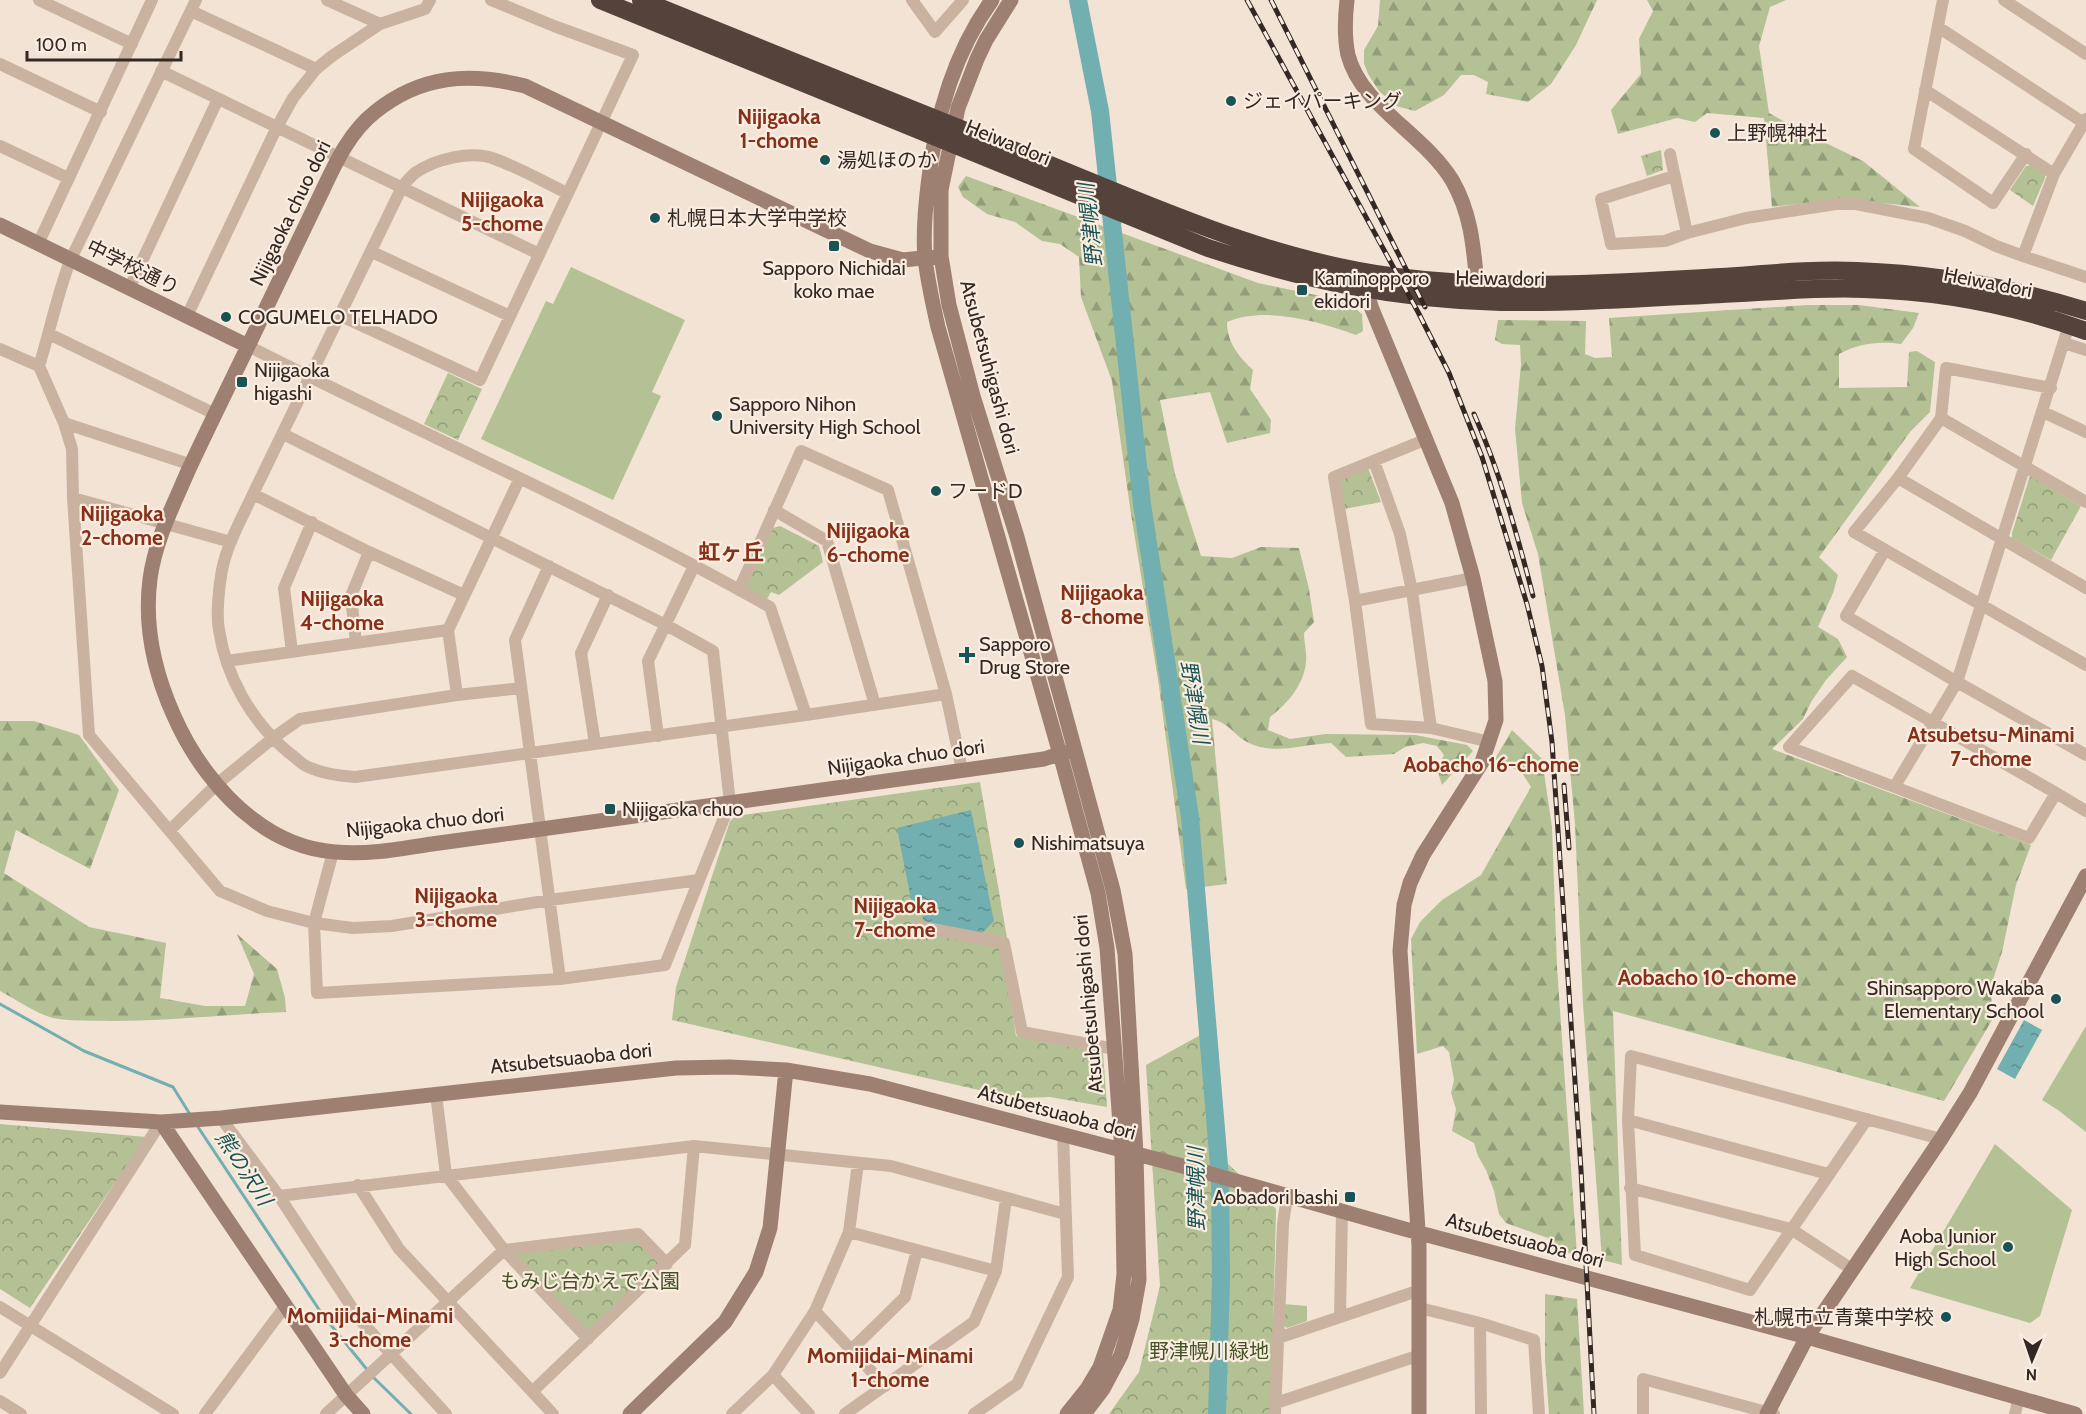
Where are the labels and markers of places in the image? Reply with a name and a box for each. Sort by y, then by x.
place label: ジェイパーキング [1243,89,1402,113]
marker: ジェイパーキング [1224,94,1238,108]
place label: 上野幌神社 [1727,121,1827,145]
marker: 上野幌神社 [1708,126,1722,140]
place label: 湯処ほのか [837,148,937,172]
marker: 湯処ほのか [818,153,832,167]
place label: 札幌日本大学中学校 [667,206,847,230]
marker: 札幌日本大学中学校 [648,211,662,225]
marker: Sapporo Nichidai koko mae [827,239,841,253]
place label: Sapporo Nichidai koko mae [762,256,906,303]
place label: Kaminopporo ekidori [1314,266,1429,313]
marker: Kaminopporo ekidori [1295,283,1309,297]
place label: COGUMELO TELHADO [238,305,438,329]
marker: COGUMELO TELHADO [219,310,233,324]
place label: Nijigaoka higashi [254,358,330,405]
marker: Nijigaoka higashi [235,375,249,389]
place label: Sapporo Nihon University High School [729,392,921,439]
marker: Sapporo Nihon University High School [710,409,724,423]
place label: フードD [948,479,1023,503]
marker: フードD [929,484,943,498]
place label: Sapporo Drug Store [979,632,1070,679]
marker: Sapporo Drug Store [960,648,974,662]
place label: Nijigaoka chuo [622,797,744,821]
marker: Nijigaoka chuo [603,802,617,816]
place label: Nishimatsuya [1031,831,1145,855]
marker: Nishimatsuya [1012,836,1026,850]
place label: Shinsapporo Wakaba Elementary School [1867,976,2044,1023]
marker: Shinsapporo Wakaba Elementary School [2049,992,2063,1006]
place label: Aobadori bashi [1213,1185,1338,1209]
marker: Aobadori bashi [1343,1190,1357,1204]
place label: Aoba Junior High School [1894,1224,1997,1271]
marker: Aoba Junior High School [2001,1240,2015,1254]
place label: 札幌市立青葉中学校 [1754,1305,1934,1329]
marker: 札幌市立青葉中学校 [1939,1310,1953,1324]

